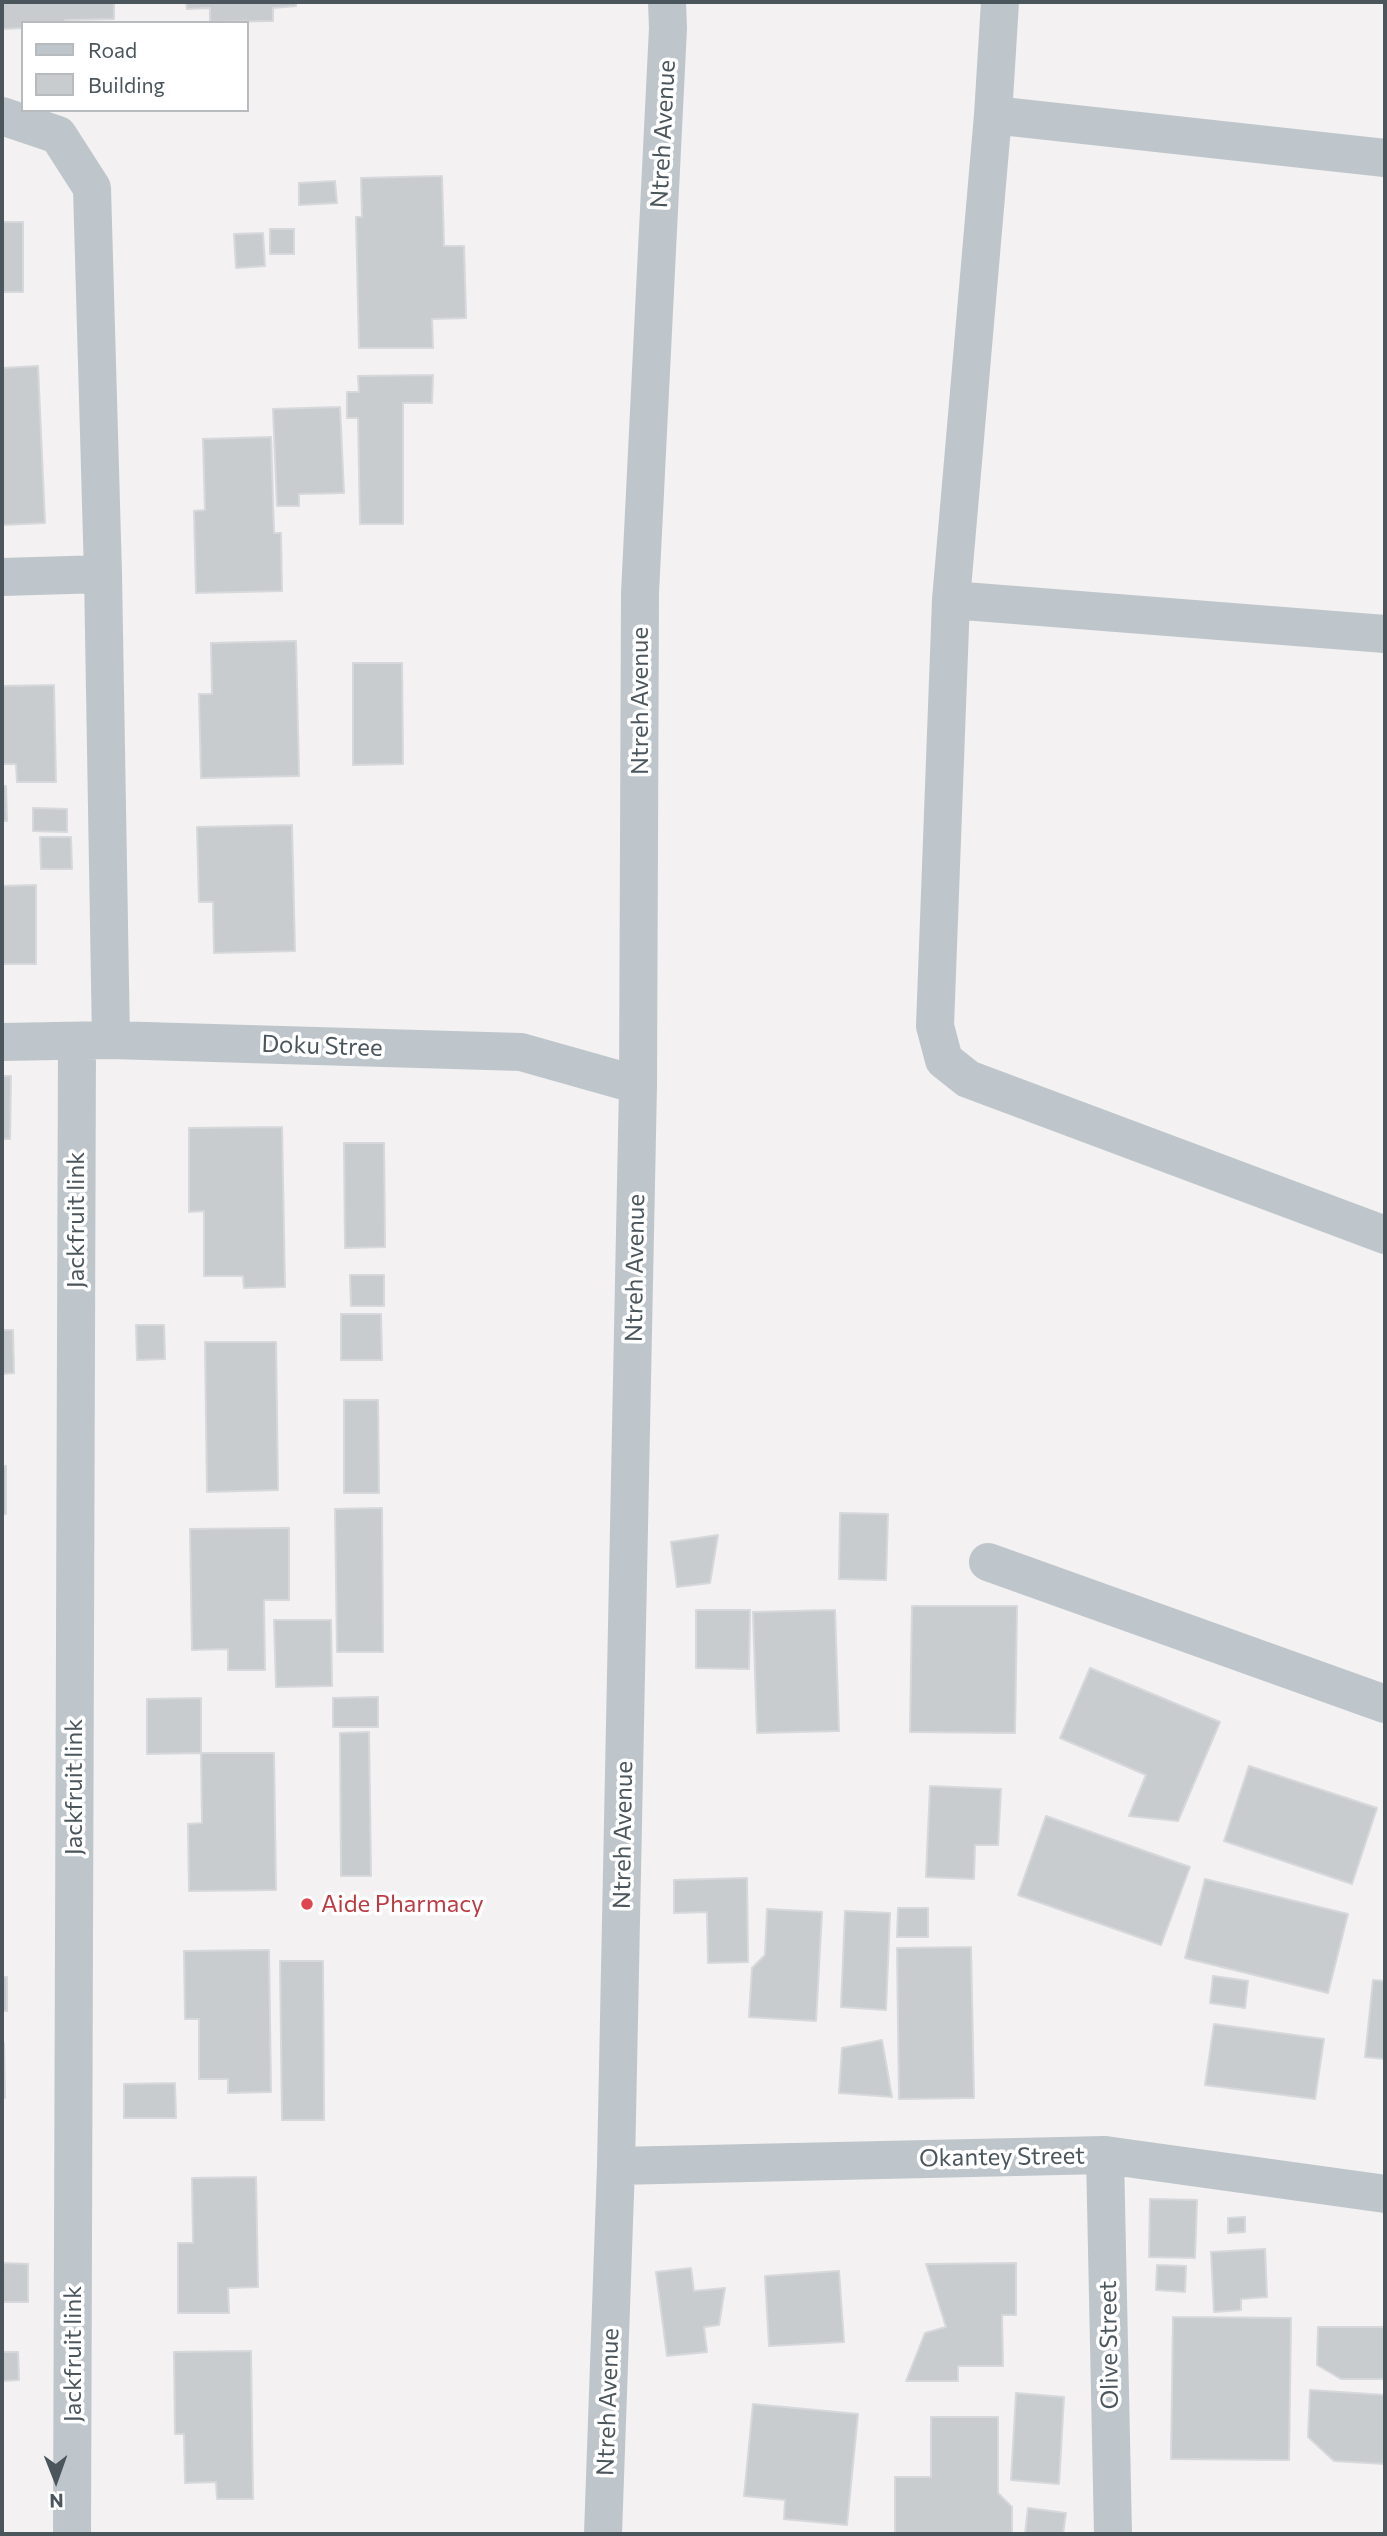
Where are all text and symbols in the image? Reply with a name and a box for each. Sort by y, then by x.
legend [21,21,248,112]
text: Road [88,37,137,62]
street label: Ntreh Avenue [645,59,681,209]
text: Building [88,72,165,97]
street label: Ntreh Avenue [626,627,654,775]
street label: Doku Stree [261,1029,383,1063]
street label: Jackfruit link [62,1152,90,1288]
street label: Ntreh Avenue [619,1194,651,1342]
street label: Jackfruit link [60,1719,88,1855]
street label: Ntreh Avenue [607,1761,639,1909]
place label: Aide Pharmacy [321,1890,484,1918]
marker: Aide Pharmacy [299,1896,315,1912]
street label: Okantey Street [919,2141,1085,2173]
street label: Olive Street [1093,2280,1125,2410]
street label: Jackfruit link [59,2286,87,2422]
street label: Ntreh Avenue [591,2327,625,2477]
north arrow [21,2445,91,2515]
text: N [49,2490,64,2513]

